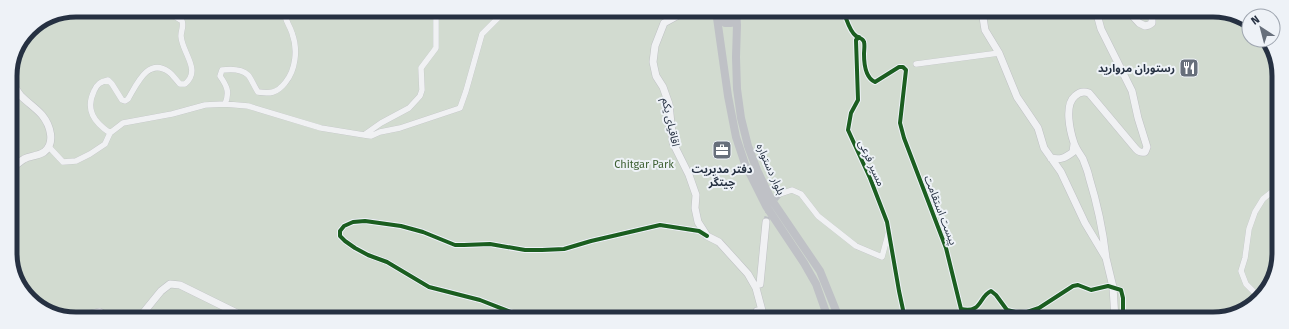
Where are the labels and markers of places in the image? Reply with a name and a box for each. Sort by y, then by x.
restaurant icon: رستوران مروارید [1178,57,1200,79]
place label: رستوران مروارید [1098,62,1175,75]
office icon: دفتر مدیریت چیتگر [711,139,733,161]
place label: دفتر مدیریت چیتگر [691,163,753,190]

